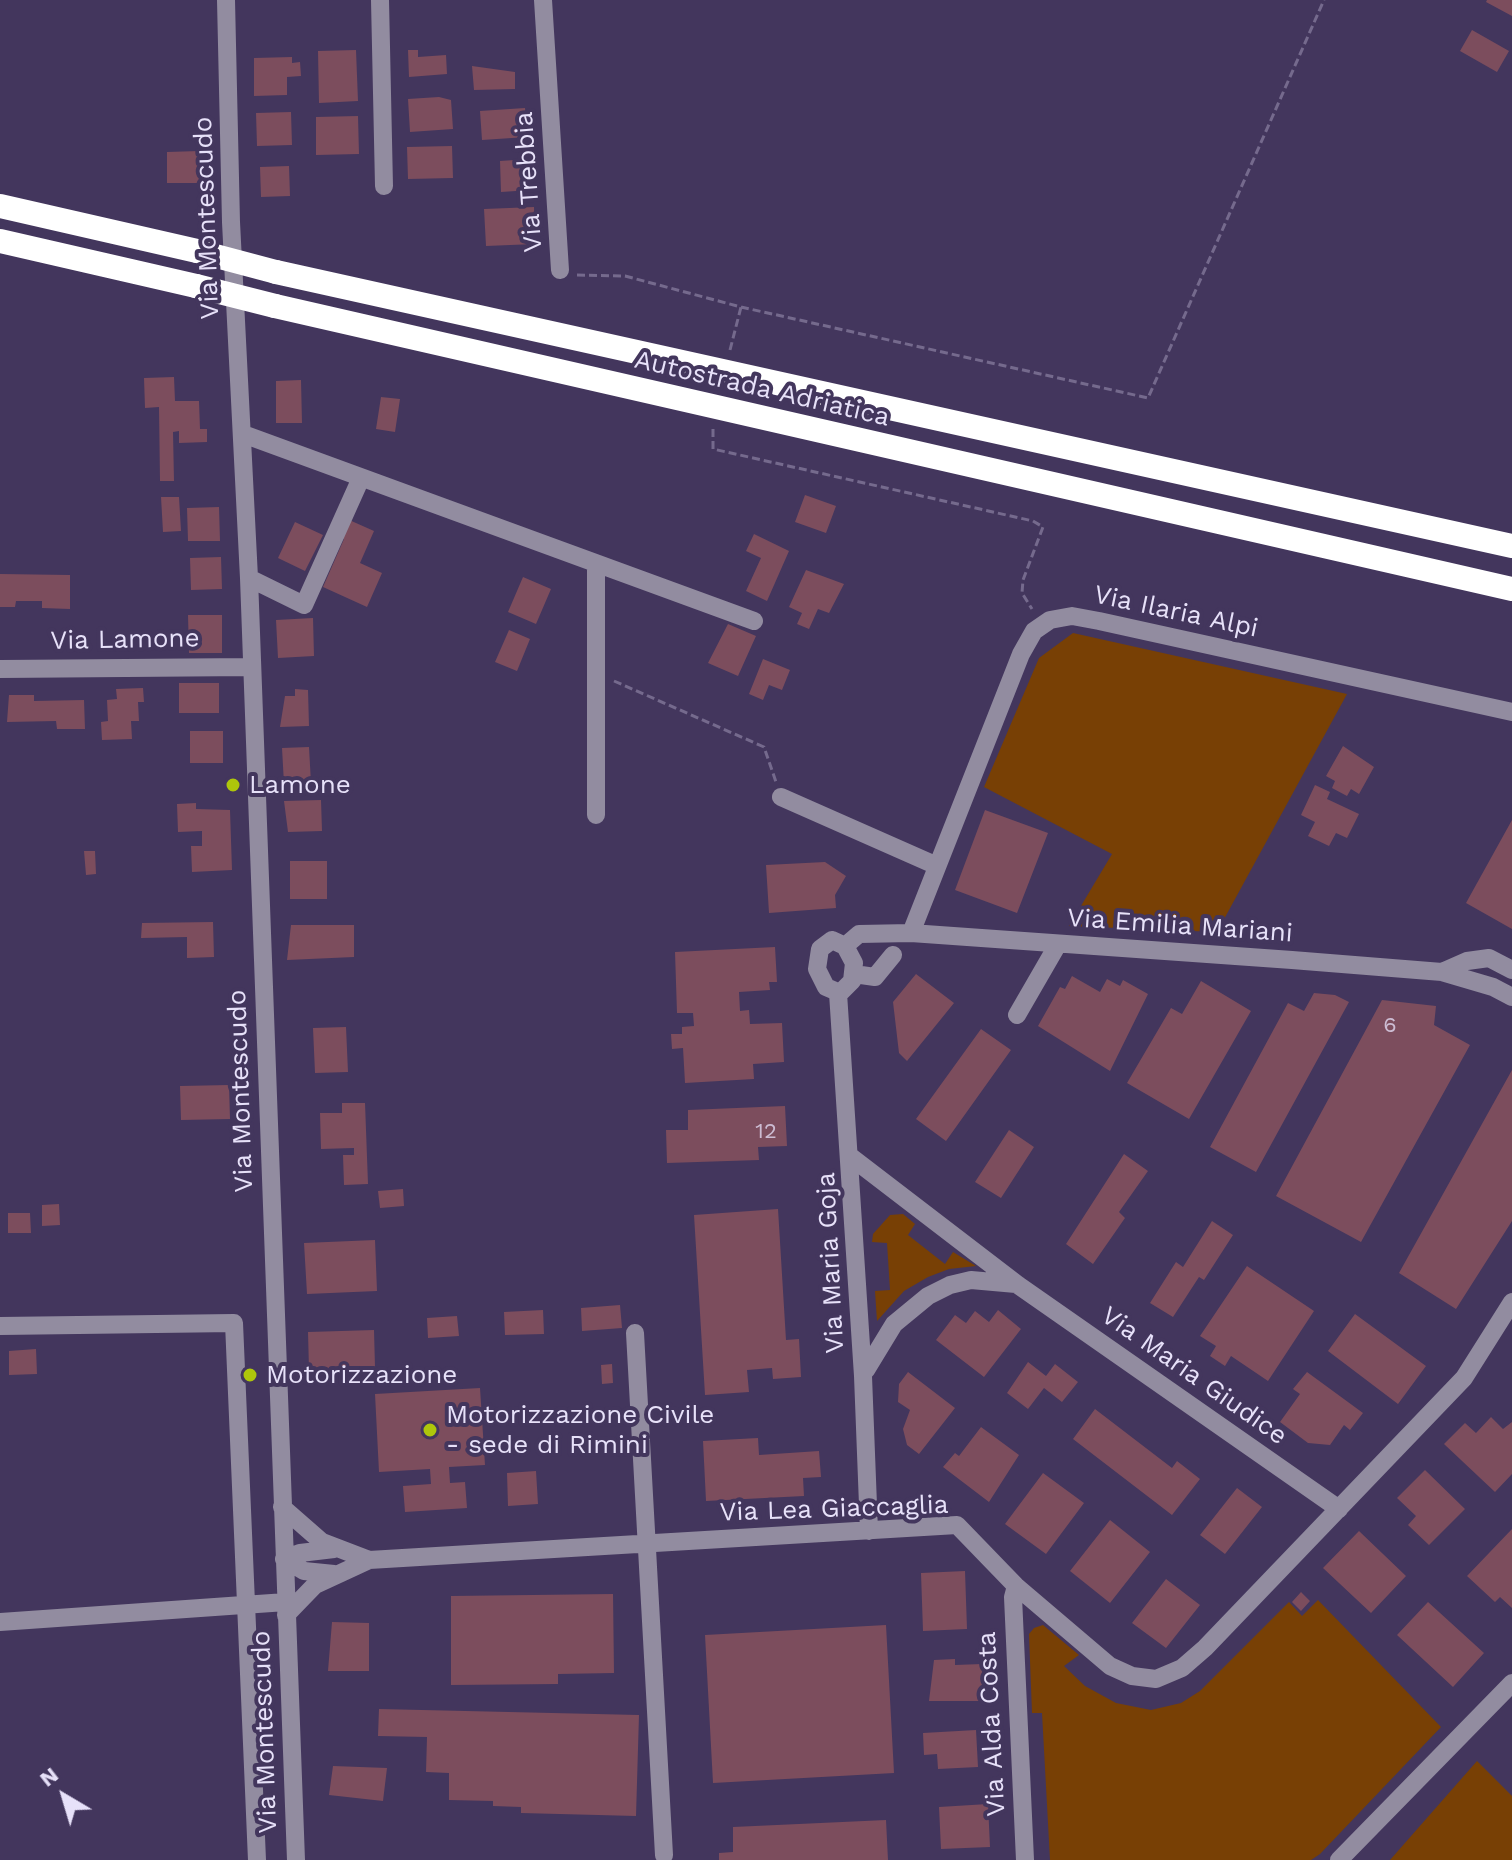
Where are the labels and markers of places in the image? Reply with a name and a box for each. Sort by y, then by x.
place label: Lamone [249,769,351,801]
marker: Lamone [224,776,242,794]
place label: Motorizzazione [266,1359,457,1391]
marker: Motorizzazione [241,1366,259,1384]
place label: Motorizzazione Civile - sede di Rimini [446,1399,714,1460]
marker: Motorizzazione Civile - sede di Rimini [421,1421,439,1439]

